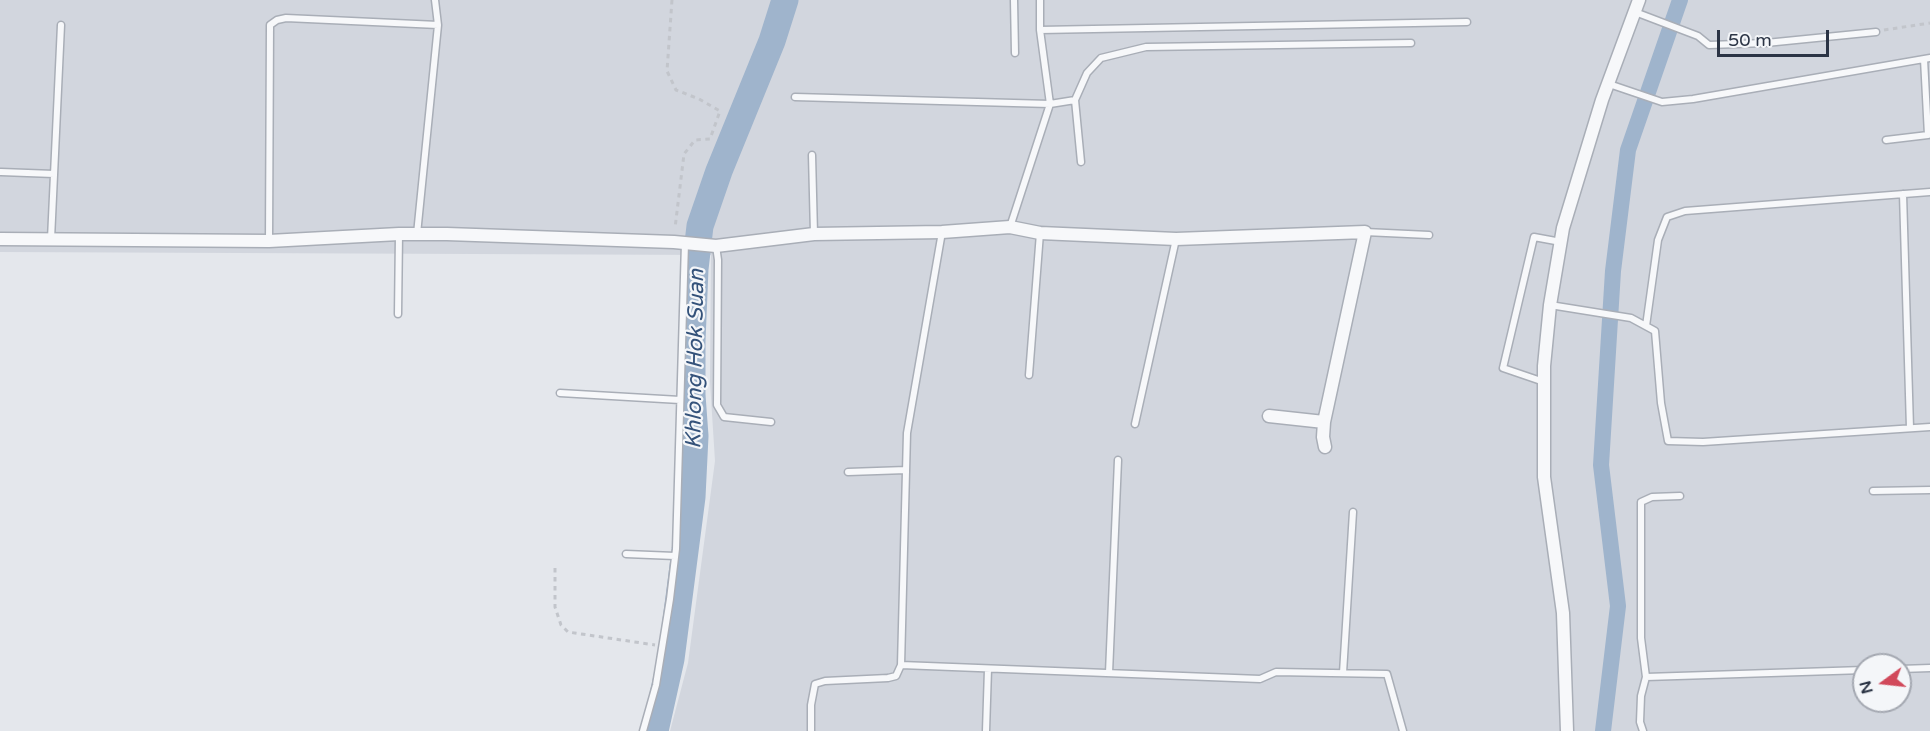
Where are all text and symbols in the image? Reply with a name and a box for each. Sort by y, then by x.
scale bar [1720,18,1832,56]
text: 50 m [1728,29,1772,51]
water label: Khlong Hok Suan [681,269,711,449]
north arrow [1852,653,1912,713]
text: N [1855,678,1878,696]

